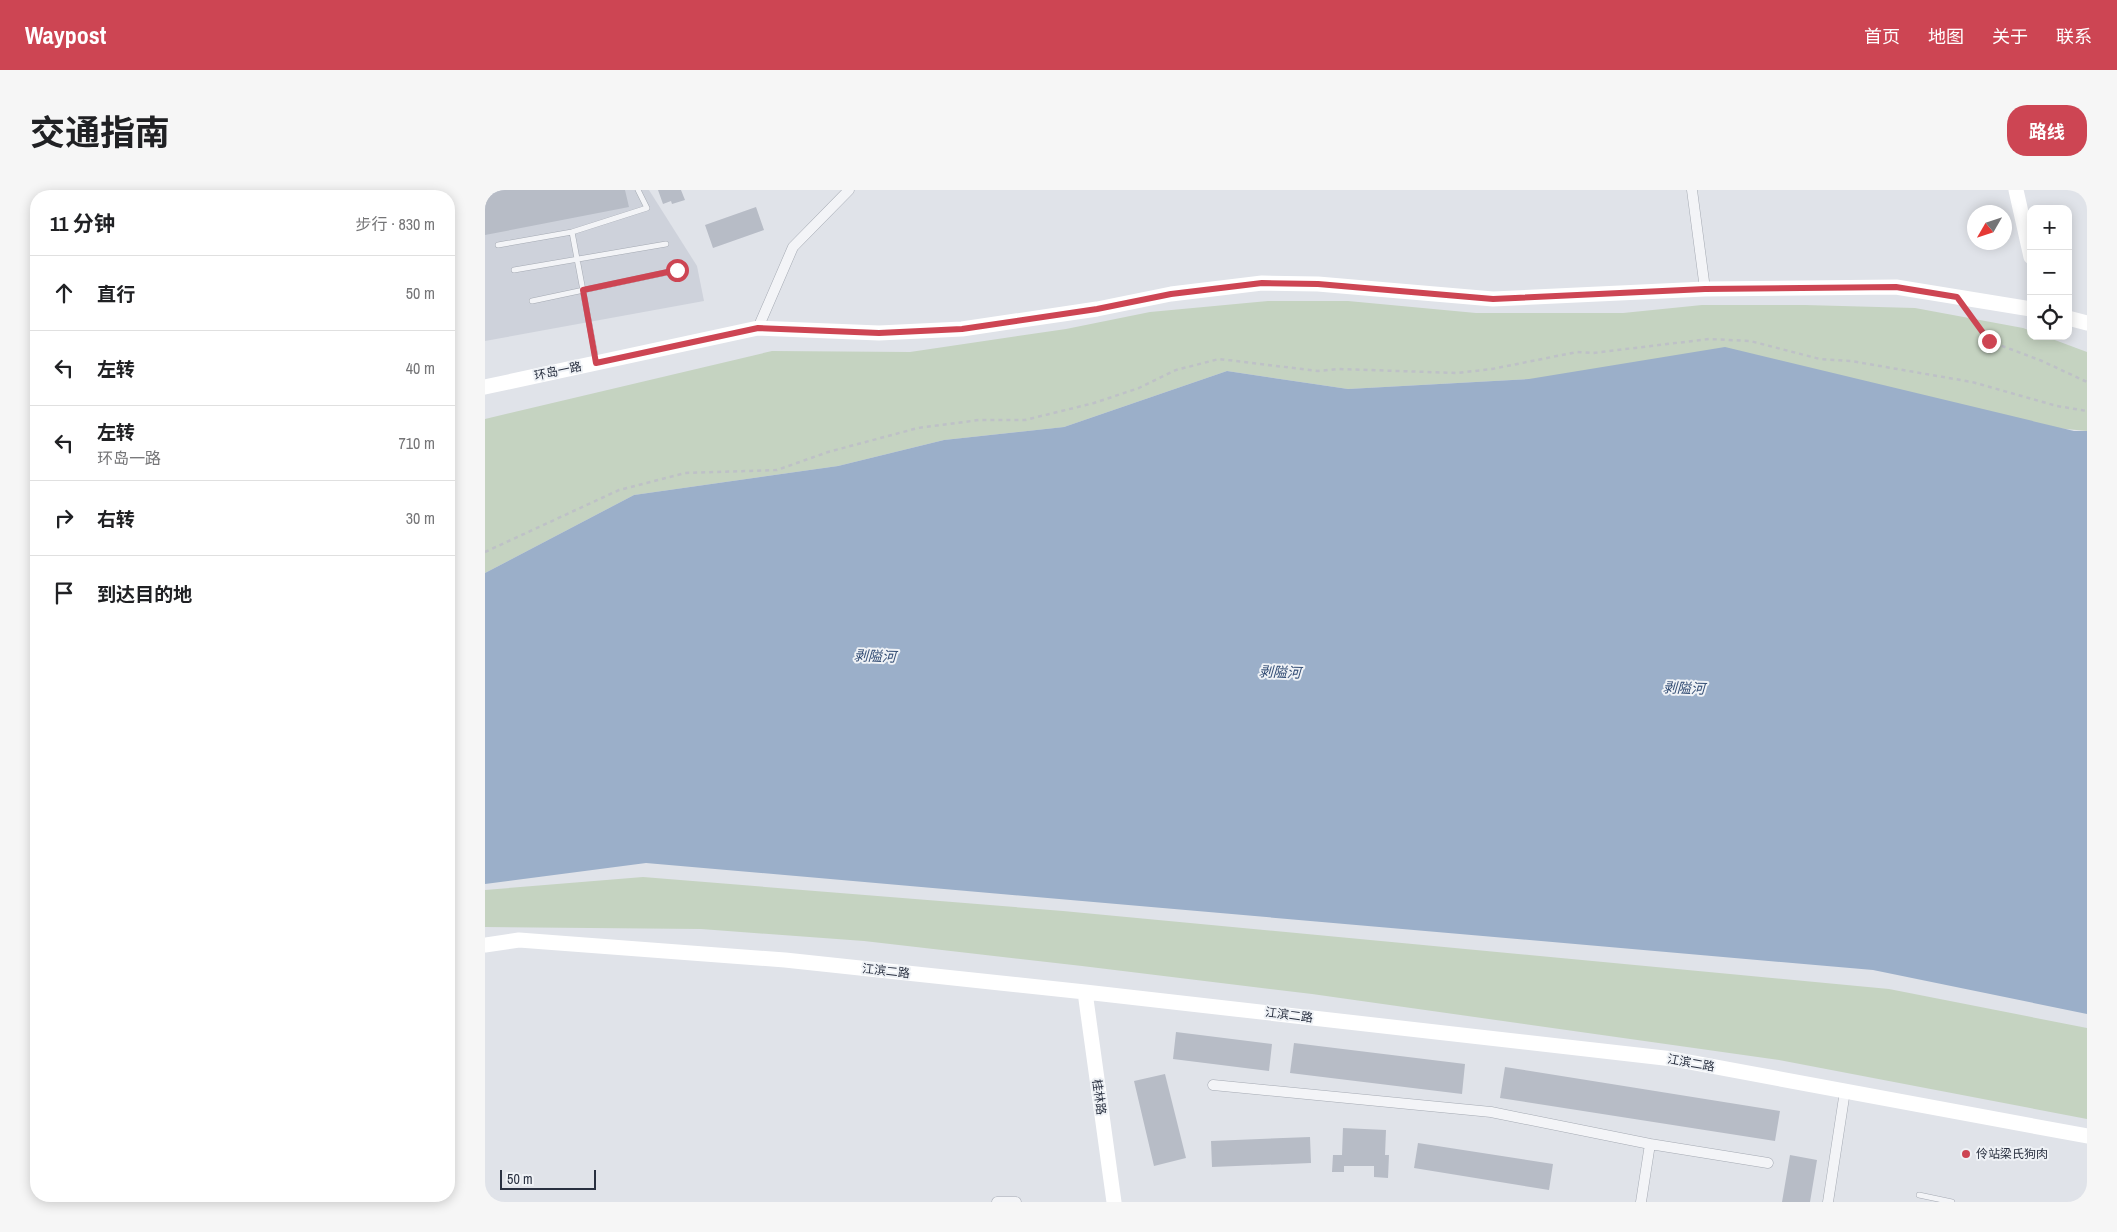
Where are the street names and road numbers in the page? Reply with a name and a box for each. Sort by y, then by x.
street label: 环岛一路 [533,358,583,384]
street label: 江滨二路 [861,961,911,981]
street label: 江滨二路 [1264,1004,1314,1026]
street label: 江滨二路 [1666,1051,1716,1075]
street label: 桂林路 [1089,1078,1109,1116]

